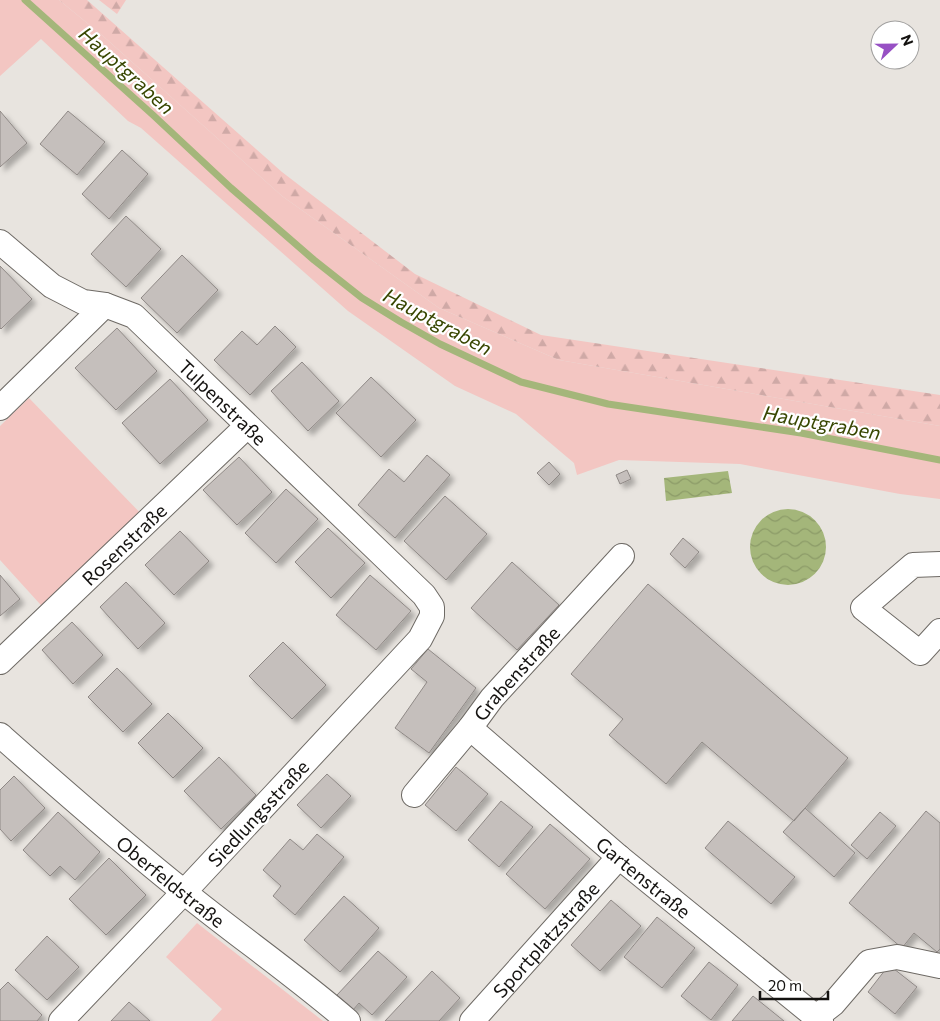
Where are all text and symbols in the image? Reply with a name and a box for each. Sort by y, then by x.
north arrow [870,20,920,70]
water label: Hauptgraben [75,21,179,119]
text: N [898,32,917,48]
water label: Hauptgraben [380,282,496,360]
street label: Tulpenstraße [174,354,272,449]
water label: Hauptgraben [761,400,883,444]
street label: Rosenstraße [77,498,171,590]
street label: Grabenstraße [468,621,564,725]
street label: Siedlungsstraße [203,755,313,871]
street label: Oberfeldstraße [112,830,230,932]
street label: Gartenstraße [592,831,696,922]
street label: Sportplatzstraße [488,876,603,1002]
scale bar [760,968,828,1000]
text: 20 m [768,976,802,994]

